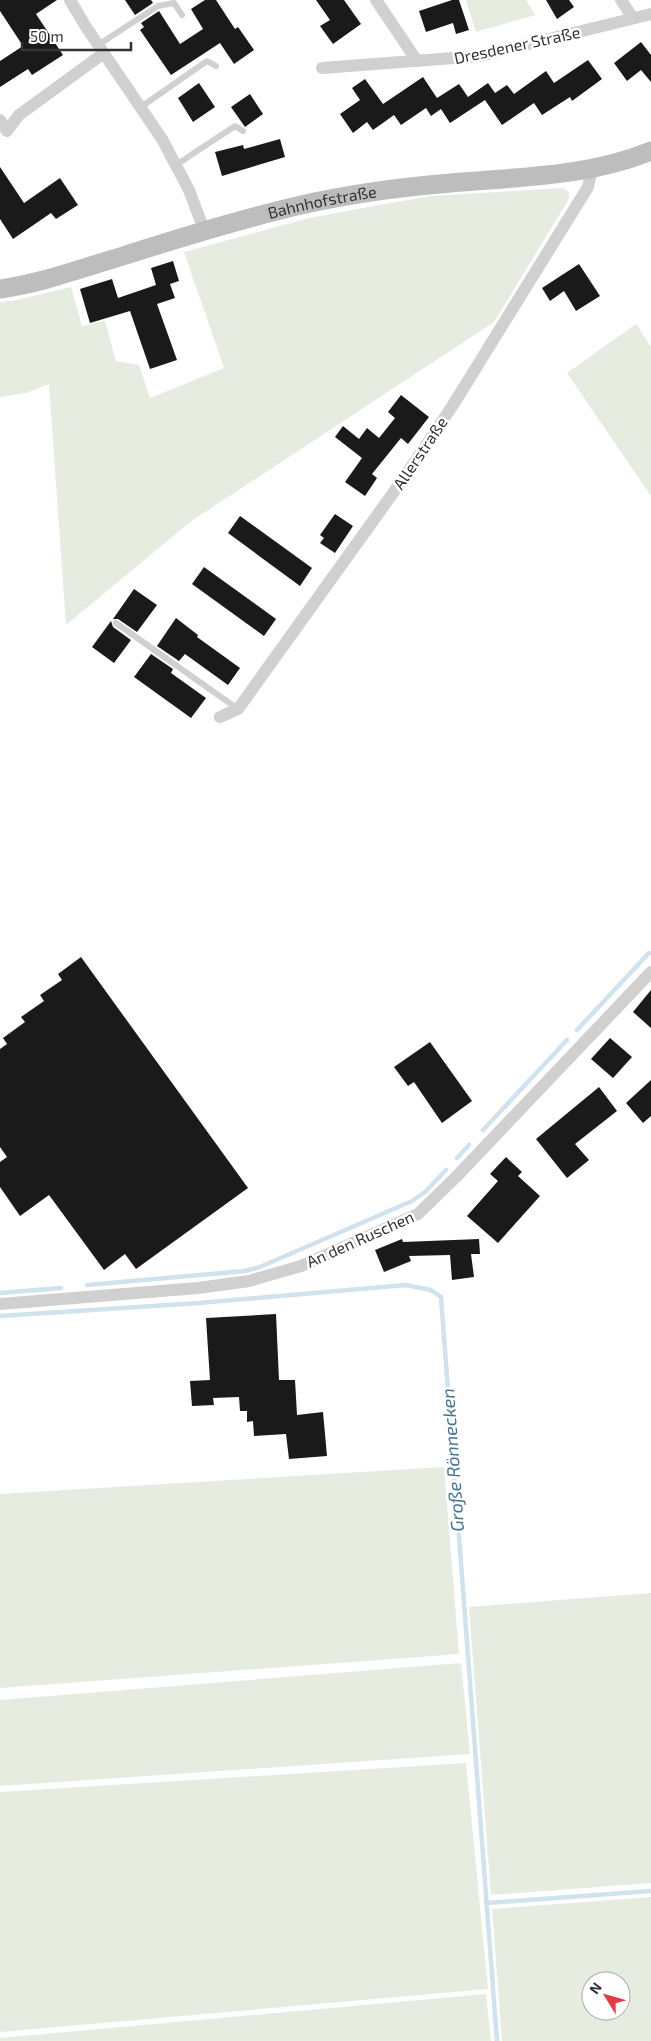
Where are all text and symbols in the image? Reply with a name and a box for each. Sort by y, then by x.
scale bar [22,20,131,52]
street label: Dresdener Straße [452,22,582,67]
text: 50 m [30,27,64,45]
street label: Bahnhofstraße [265,181,378,222]
street label: Allerstraße [388,413,451,493]
street label: An den Ruschen [303,1206,416,1271]
water label: Große Rönnecken [436,1388,468,1533]
north arrow [581,1971,631,2021]
text: N [585,1979,605,1997]

